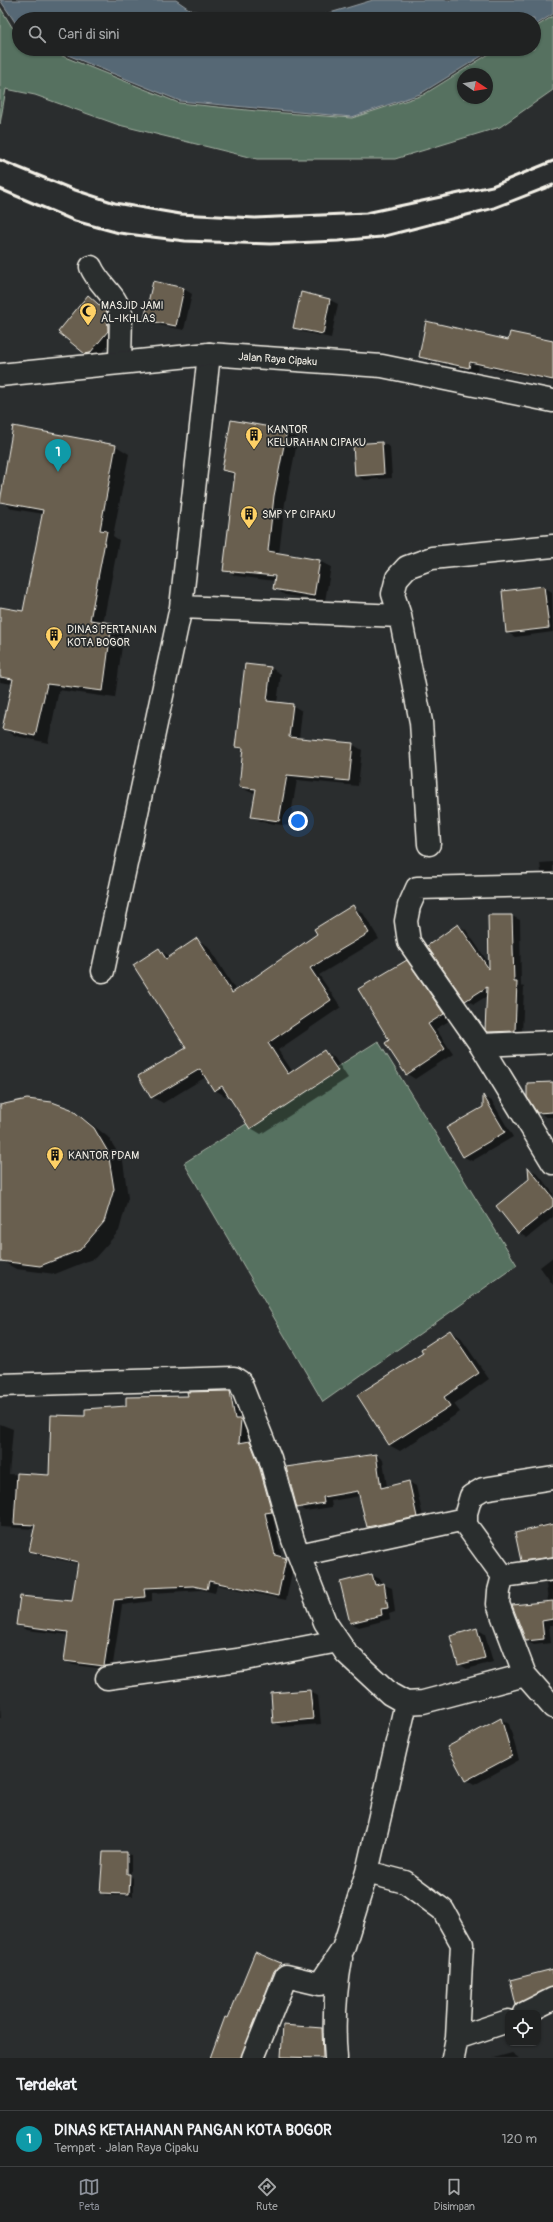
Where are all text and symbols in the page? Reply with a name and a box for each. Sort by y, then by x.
search box [12,12,541,56]
icon: search [26,23,48,45]
text: Cari di sini [58,25,119,44]
north arrow [457,68,493,104]
place label: MASJID JAMI AL-IKHLAS [101,299,164,325]
mosque icon: MASJID JAMI AL-IKHLAS [78,301,98,326]
street label: Jalan Raya Cipaku [238,350,318,369]
place label: KANTOR KELURAHAN CIPAKU [267,423,366,449]
building icon: KANTOR KELURAHAN CIPAKU [244,425,264,450]
pin: 1 [45,439,71,472]
building icon: SMP YP CIPAKU [239,504,259,529]
place label: SMP YP CIPAKU [262,508,335,521]
place label: DINAS PERTANIAN KOTA BOGOR [67,623,157,649]
building icon: DINAS PERTANIAN KOTA BOGOR [44,625,64,650]
your location [288,811,308,831]
building icon: KANTOR PDAM [45,1145,65,1170]
place label: KANTOR PDAM [68,1149,139,1162]
map controls [505,2010,541,2046]
button: locate [505,2010,541,2046]
text: Terdekat [16,2074,77,2095]
text: DINAS KETAHANAN PANGAN KOTA BOGOR [54,2121,332,2140]
text: 1 [26,2131,32,2147]
text: 120 m [501,2131,537,2147]
text: Tempat · Jalan Raya Cipaku [54,2140,199,2156]
tab: Peta [78,2176,100,2213]
tab: Rute [256,2176,278,2213]
tab: Disimpan [434,2176,475,2213]

